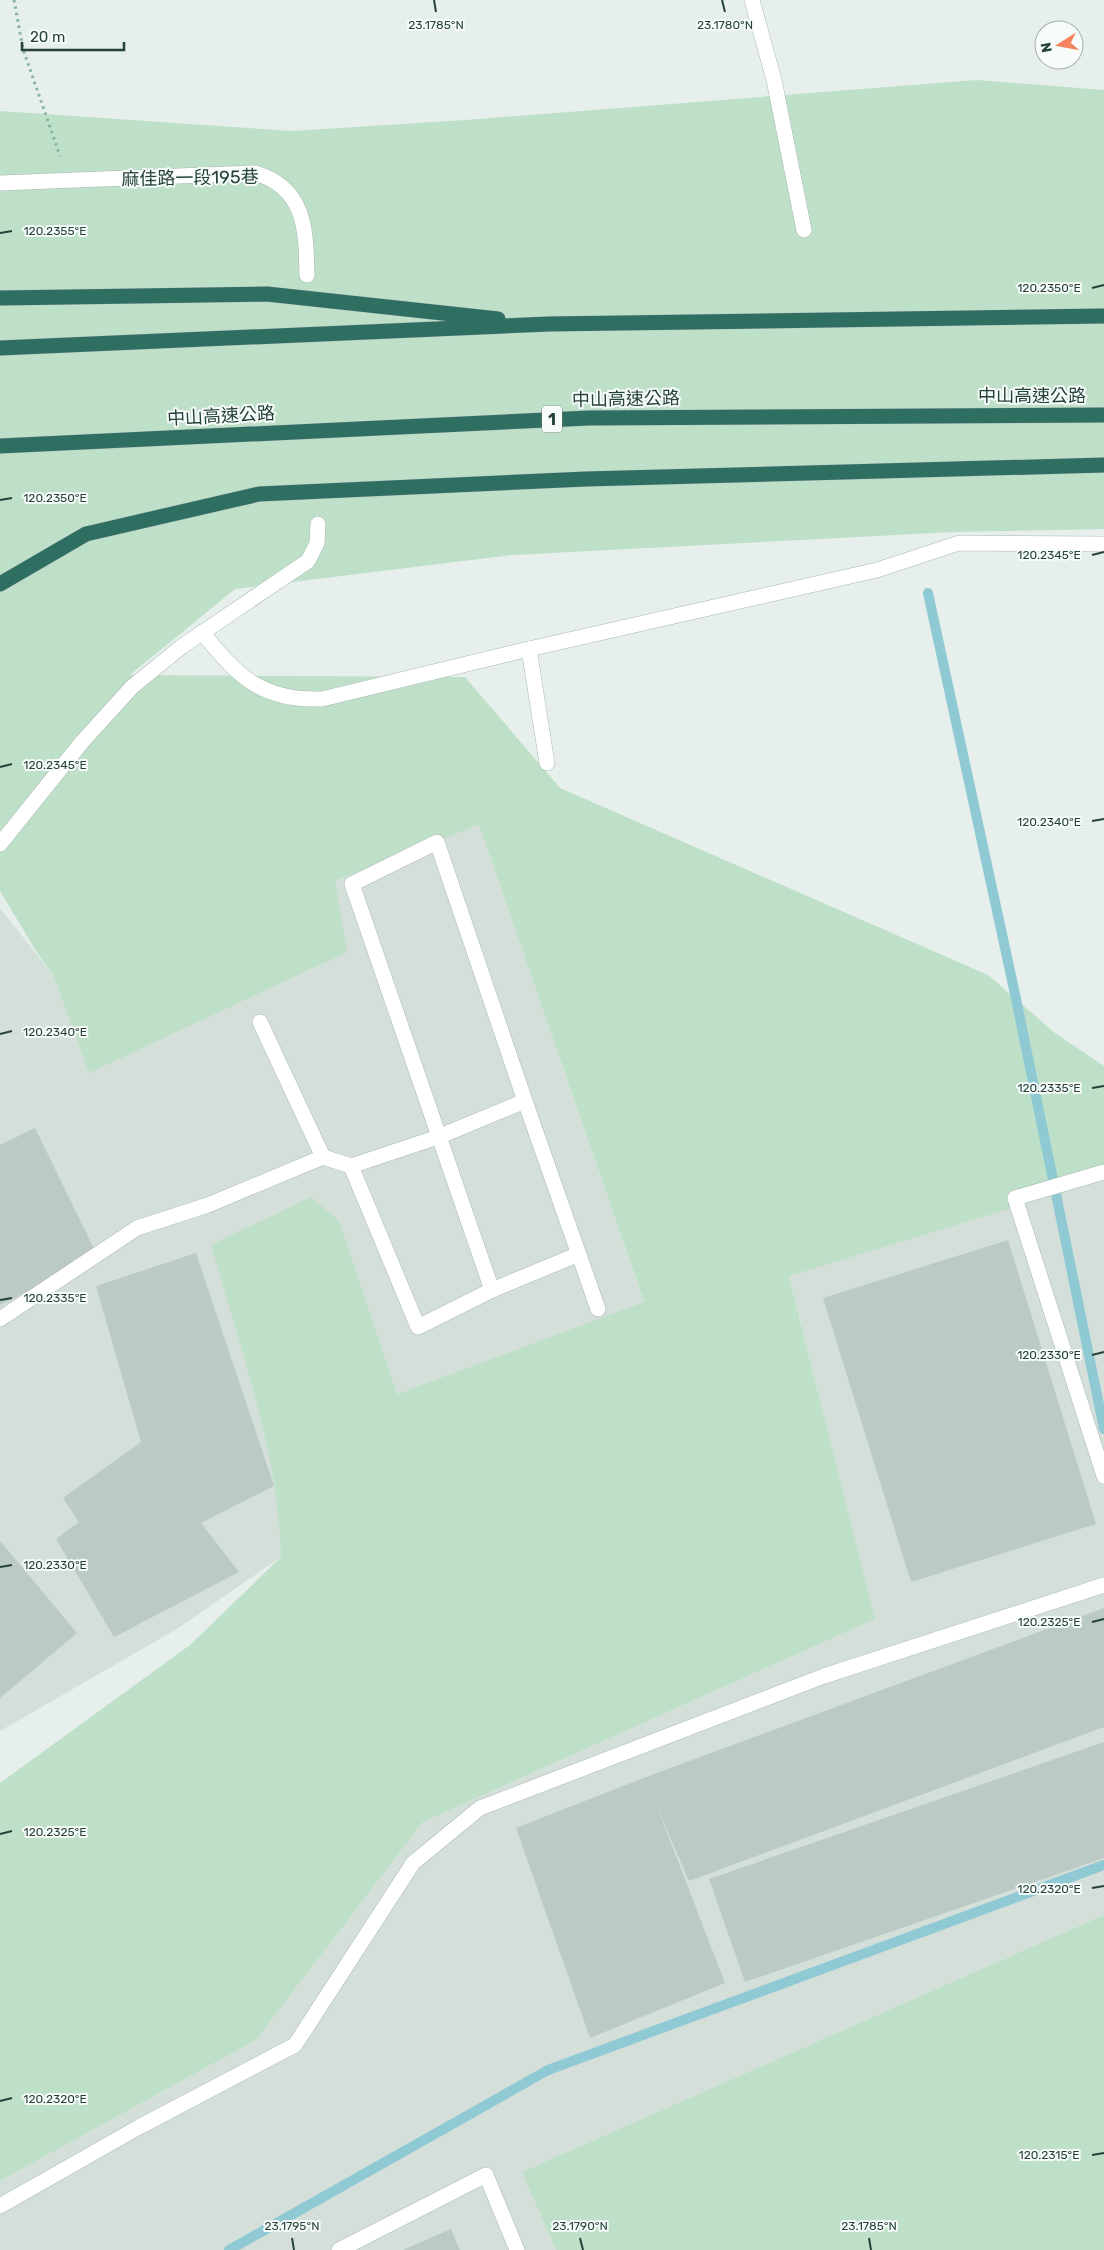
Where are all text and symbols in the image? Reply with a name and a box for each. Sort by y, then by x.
text: 23.1785°N [408,18,464,32]
text: 23.1780°N [697,18,753,32]
scale bar [22,20,125,52]
north arrow [1034,20,1084,70]
text: 20 m [30,28,65,46]
text: N [1037,41,1056,54]
street label: 麻佳路一段195巷 [121,166,259,190]
text: 120.2355°E [23,224,87,238]
text: 120.2350°E [1017,281,1081,295]
street label: 中山高速公路 [978,385,1086,407]
street label: 中山高速公路 [572,387,680,411]
street label: 中山高速公路 [166,402,276,430]
road number: 1 [542,406,562,432]
text: 120.2350°E [23,491,87,505]
text: 120.2345°E [1017,548,1081,562]
text: 120.2345°E [23,758,87,772]
text: 120.2340°E [1017,815,1081,829]
text: 120.2340°E [23,1025,87,1039]
text: 120.2335°E [1017,1081,1081,1095]
text: 120.2335°E [23,1291,87,1305]
text: 120.2330°E [1017,1348,1081,1362]
text: 120.2330°E [23,1558,87,1572]
text: 120.2325°E [1018,1615,1081,1629]
text: 120.2325°E [24,1825,87,1839]
text: 120.2320°E [1017,1882,1081,1896]
text: 120.2320°E [23,2092,87,2106]
text: 120.2315°E [1019,2148,1079,2162]
text: 23.1795°N [264,2219,320,2233]
text: 23.1790°N [552,2219,608,2233]
text: 23.1785°N [841,2219,897,2233]

